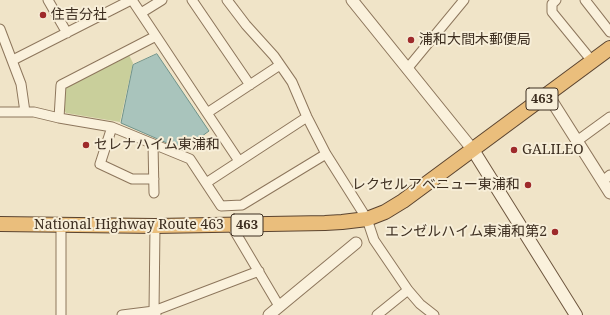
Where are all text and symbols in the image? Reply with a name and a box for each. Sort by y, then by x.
place label: 住吉分社 [51,7,107,23]
marker: 住吉分社 [38,10,48,20]
place label: 浦和大間木郵便局 [419,32,531,48]
marker: 浦和大間木郵便局 [406,35,416,45]
road number: 463 [526,88,558,110]
place label: セレナハイム東浦和 [94,137,220,153]
marker: セレナハイム東浦和 [81,140,91,150]
place label: GALILEO [522,142,584,158]
marker: GALILEO [509,145,519,155]
place label: レクセルアベニュー東浦和 [352,177,520,193]
marker: レクセルアベニュー東浦和 [523,180,533,190]
road number: 463 [231,214,263,236]
street label: National Highway Route 463 [34,217,224,233]
place label: エンゼルハイム東浦和第2 [385,224,547,240]
marker: エンゼルハイム東浦和第2 [550,227,560,237]

